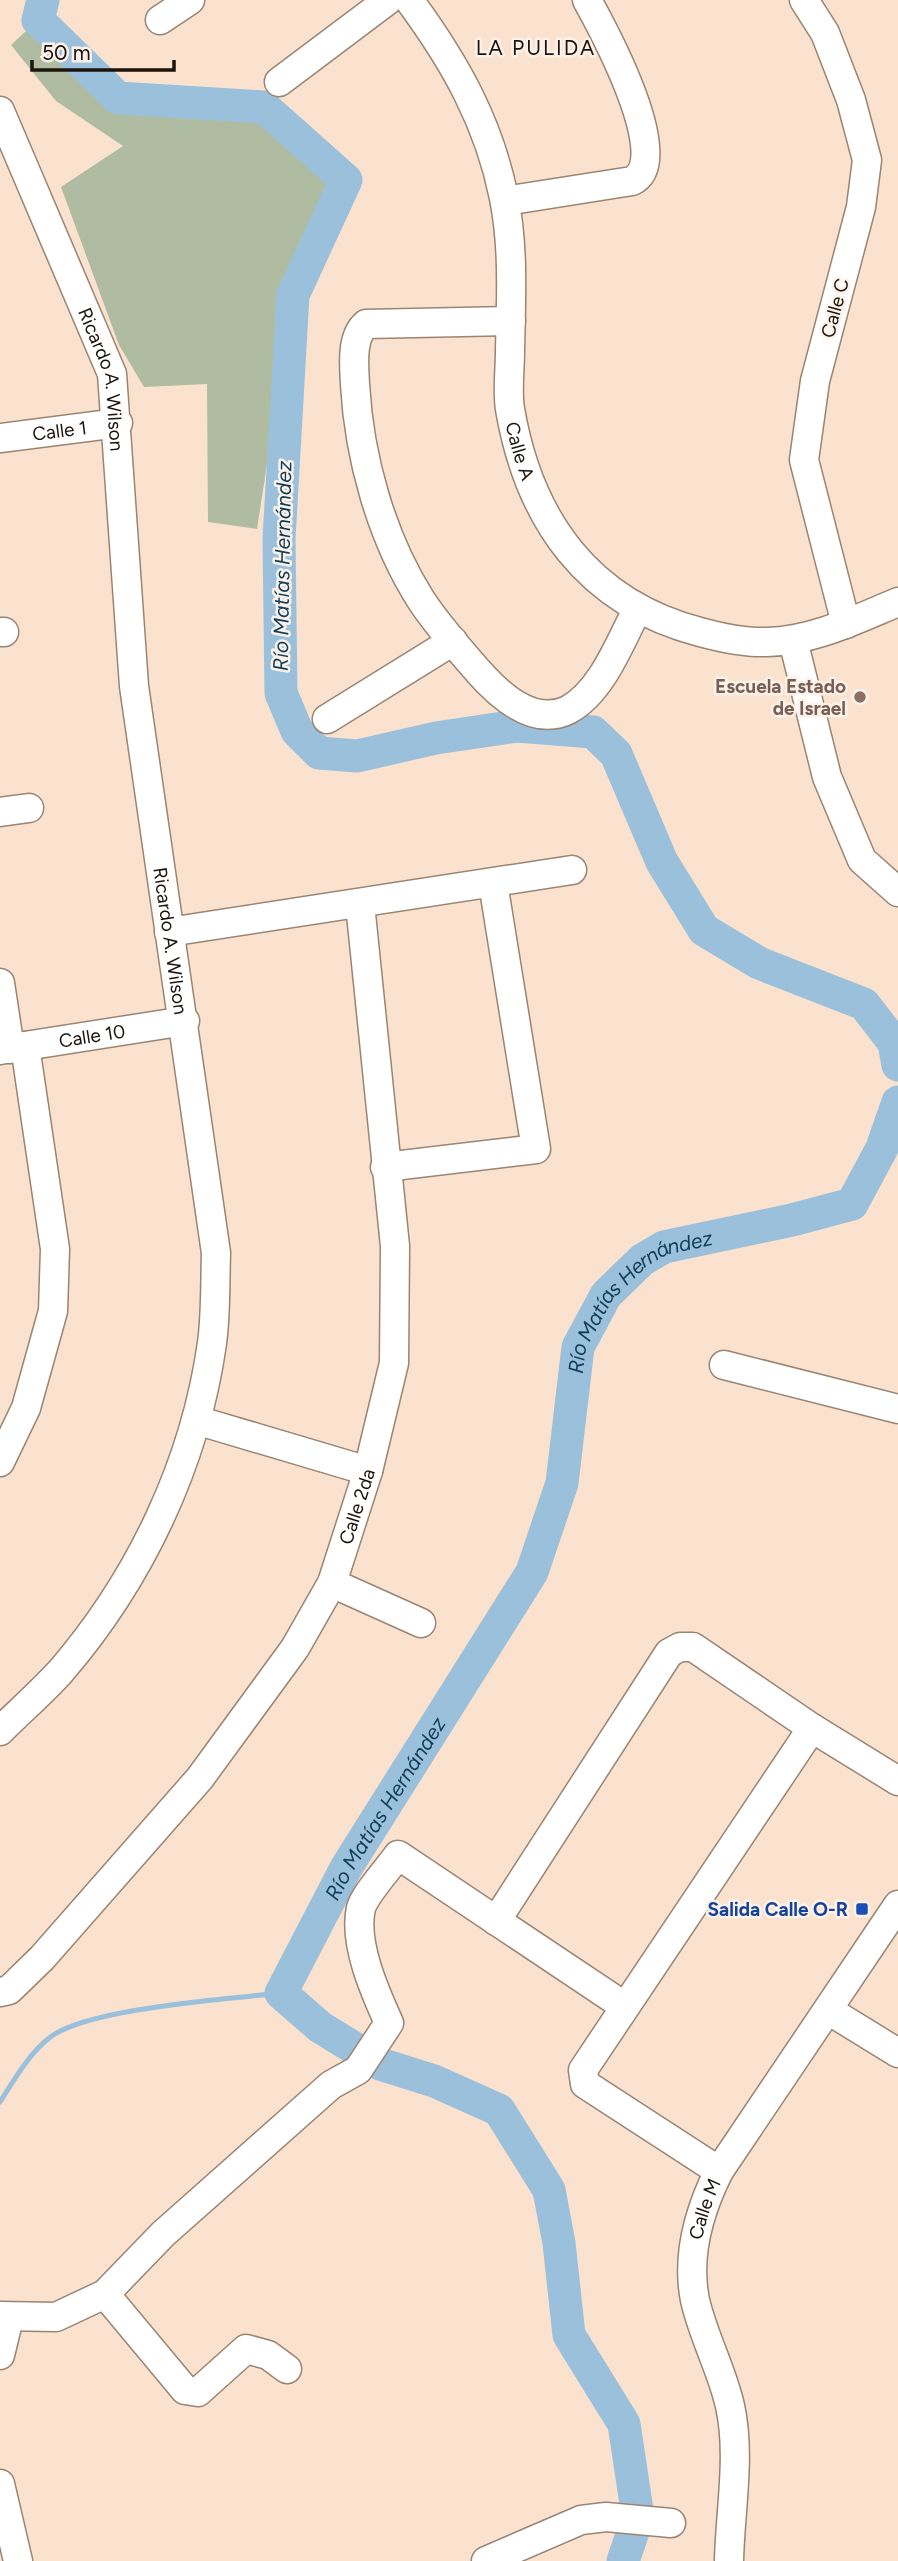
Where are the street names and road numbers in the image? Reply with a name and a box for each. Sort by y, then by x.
street label: Calle C [816,276,854,340]
street label: Ricardo A. Wilson [74,304,129,452]
street label: Calle 1 [31,416,88,445]
street label: Calle A [501,419,540,483]
street label: Ricardo A. Wilson [149,866,193,1016]
street label: Calle 10 [57,1019,127,1052]
street label: Calle 2da [334,1466,380,1547]
street label: Calle M [684,2175,725,2241]

